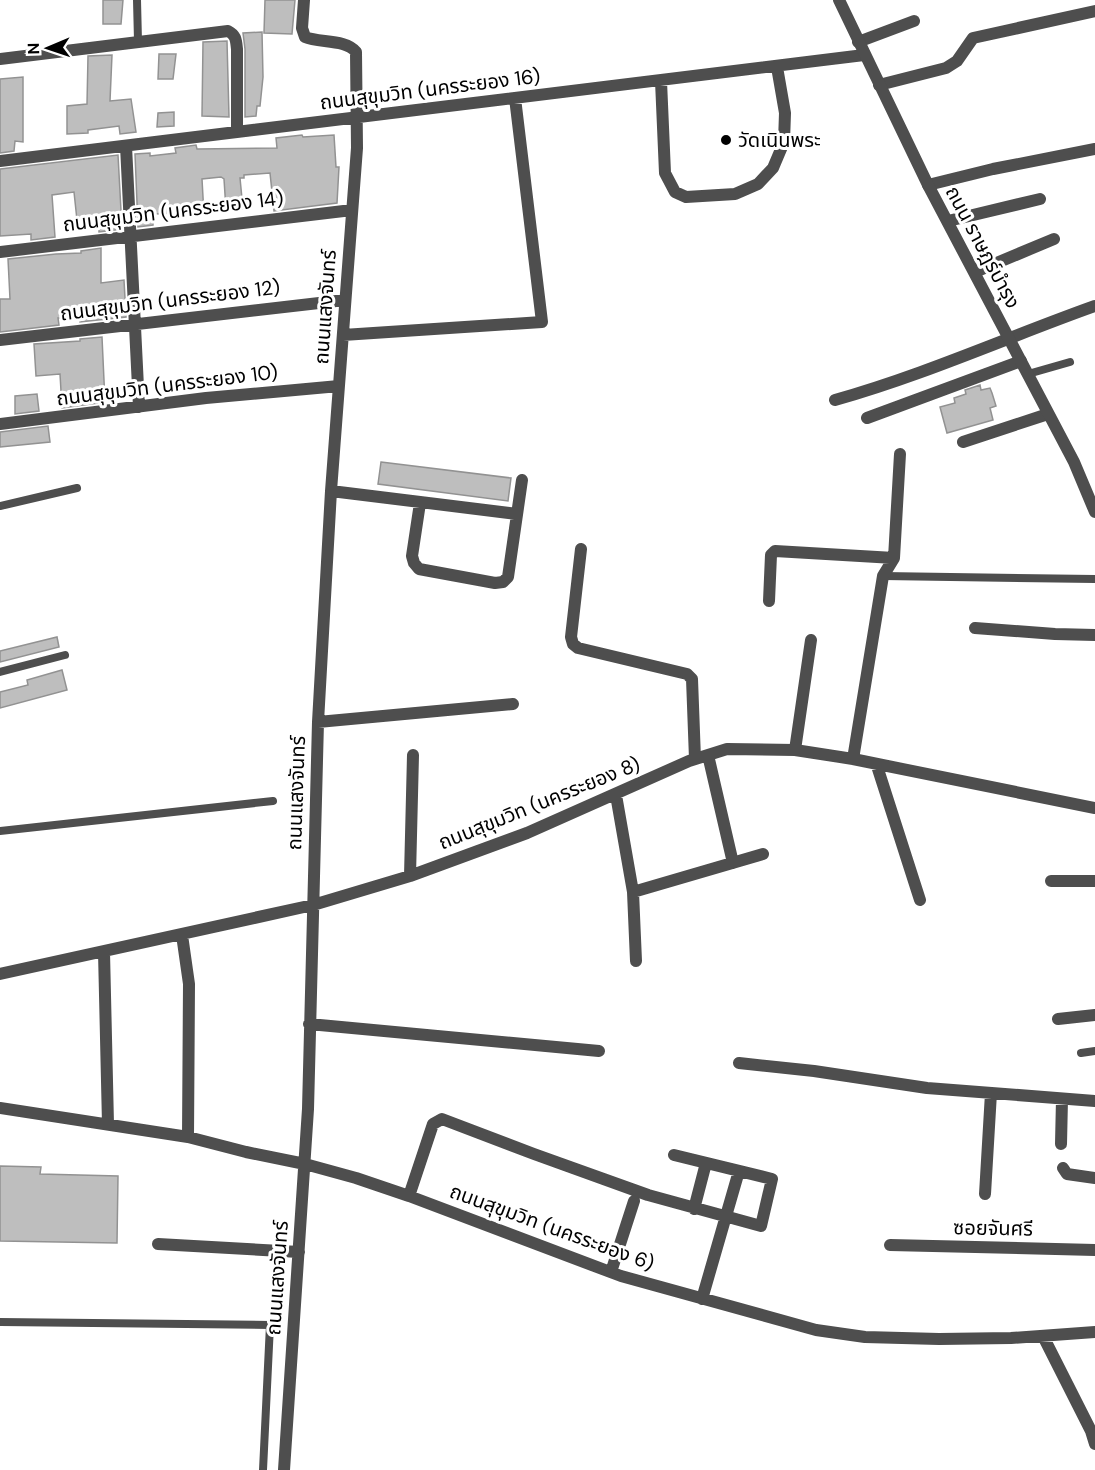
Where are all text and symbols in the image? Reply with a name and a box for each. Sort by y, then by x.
north arrow [18,18,78,78]
text: N [23,42,44,55]
street label: ถนนสุขุมวิท (นครระยอง 16) [318,63,542,115]
place label: วัดเนินพระ [738,127,821,153]
marker: วัดเนินพระ [719,133,733,147]
street label: ถนน ราษฎร์บำรุง [940,181,1026,313]
street label: ถนนสุขุมวิท (นครระยอง 14) [61,185,285,237]
street label: ถนนแสงจันทร์ [308,248,342,365]
street label: ถนนสุขุมวิท (นครระยอง 12) [58,274,282,326]
street label: ถนนสุขุมวิท (นครระยอง 10) [55,359,279,411]
street label: ถนนแสงจันทร์ [281,734,311,851]
street label: ถนนสุขุมวิท (นครระยอง 8) [434,751,644,855]
street label: ถนนสุขุมวิท (นครระยอง 6) [446,1178,658,1276]
street label: ซอยจันศรี [953,1214,1033,1242]
street label: ถนนแสงจันทร์ [260,1219,294,1336]

